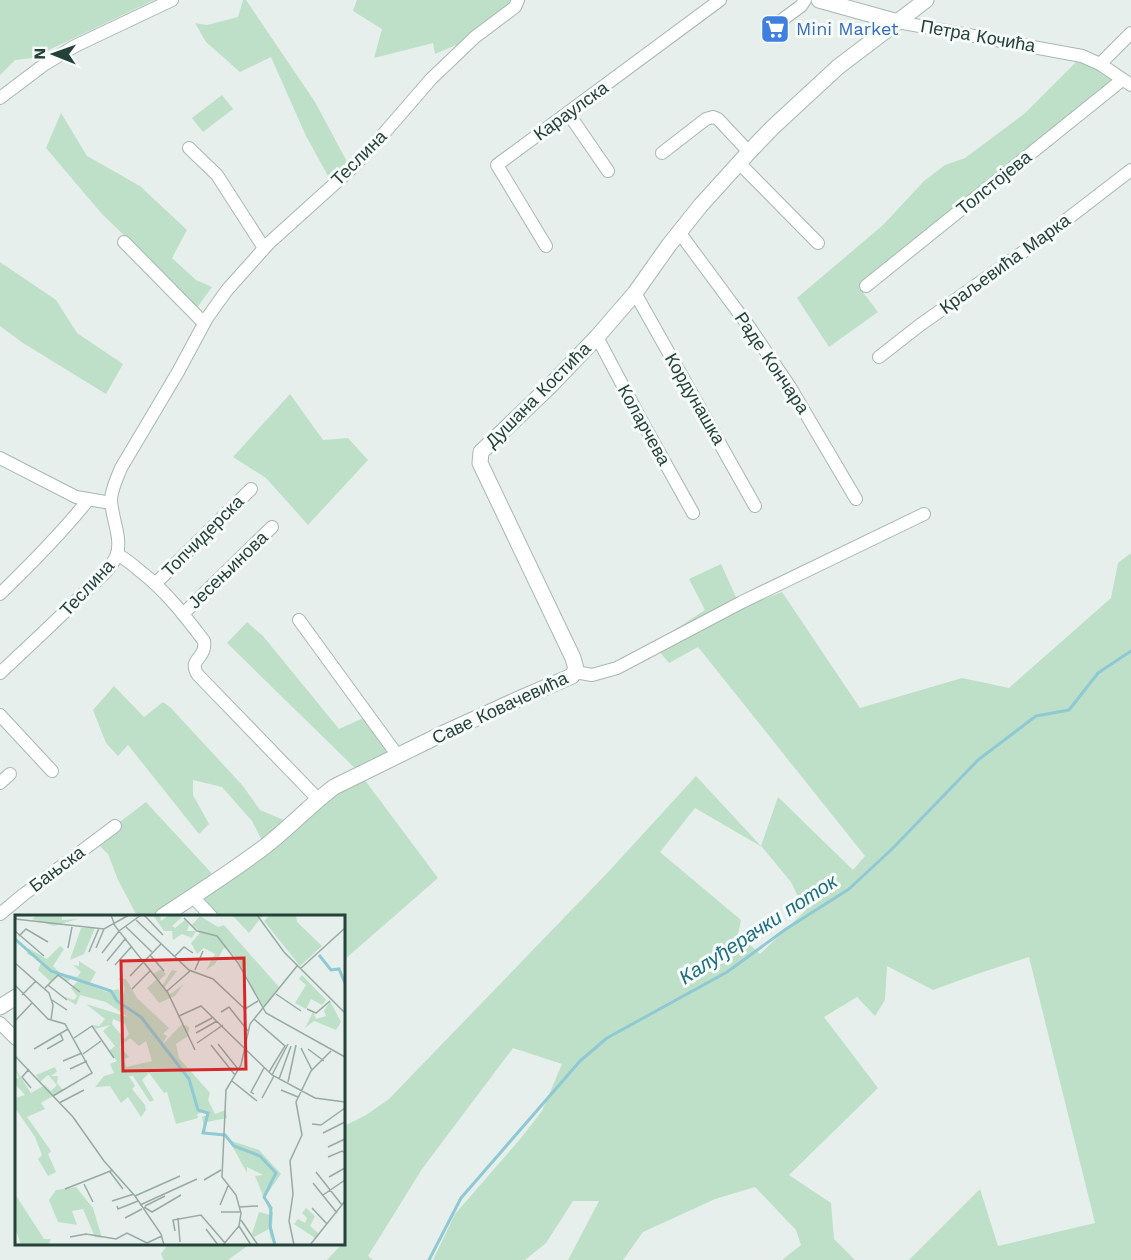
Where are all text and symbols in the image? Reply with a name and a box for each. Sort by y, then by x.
supermarket icon: Mini Market [759,13,791,45]
street label: Петра Кочића [919,15,1038,56]
place label: Mini Market [796,18,899,39]
north arrow [24,24,84,84]
text: N [30,48,49,60]
street label: Караулска [529,76,613,145]
street label: Теслина [327,125,391,190]
street label: Толстојева [952,145,1036,219]
street label: Краљевића Марка [935,209,1075,318]
street label: Раде Кончара [731,308,815,418]
street label: Душана Костића [481,337,595,452]
street label: Кордунашка [661,349,731,449]
street label: Коларчева [614,381,676,470]
street label: Топчидерска [158,490,248,581]
street label: Јесењинова [184,526,272,613]
street label: Теслина [55,554,119,620]
street label: Саве Ковачевића [429,667,572,748]
street label: Бањска [25,840,89,896]
water label: Калуђерачки поток [674,868,843,989]
inset map [15,915,345,1245]

